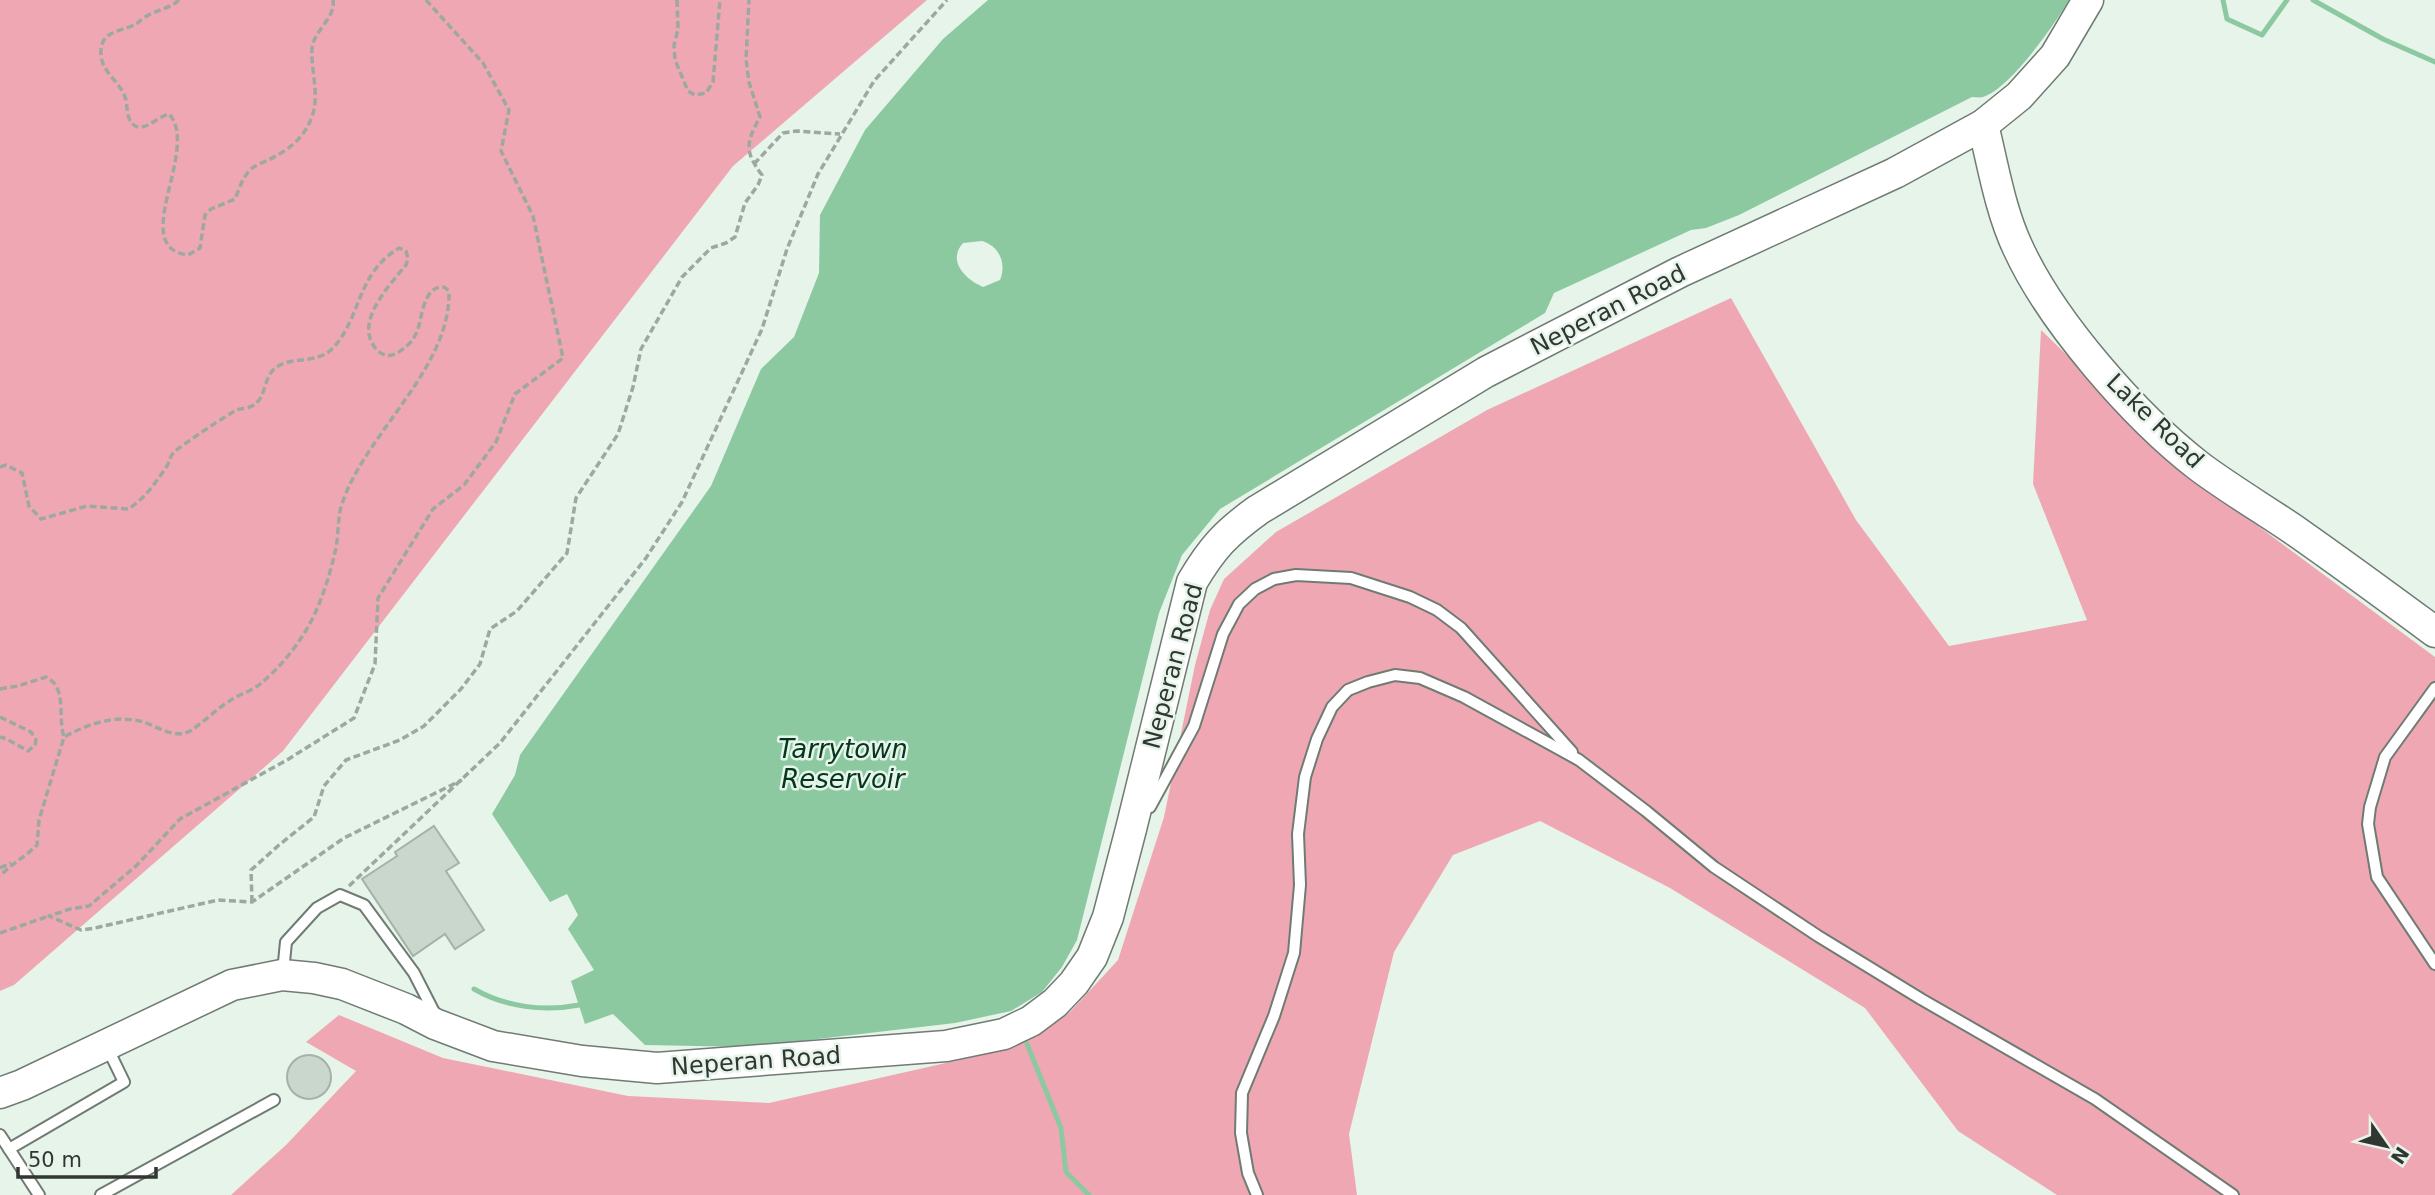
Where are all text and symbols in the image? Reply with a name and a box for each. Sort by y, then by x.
street label: Neperan Road [1526,259,1690,361]
street label: Lake Road [2101,368,2209,474]
street label: Neperan Road [1137,580,1209,752]
water label: Tarrytown Reservoir [778,734,908,794]
street label: Neperan Road [670,1041,842,1081]
north arrow [2351,1111,2421,1181]
scale bar [18,1136,156,1180]
text: N [2387,1143,2414,1168]
text: 50 m [28,1148,82,1172]

